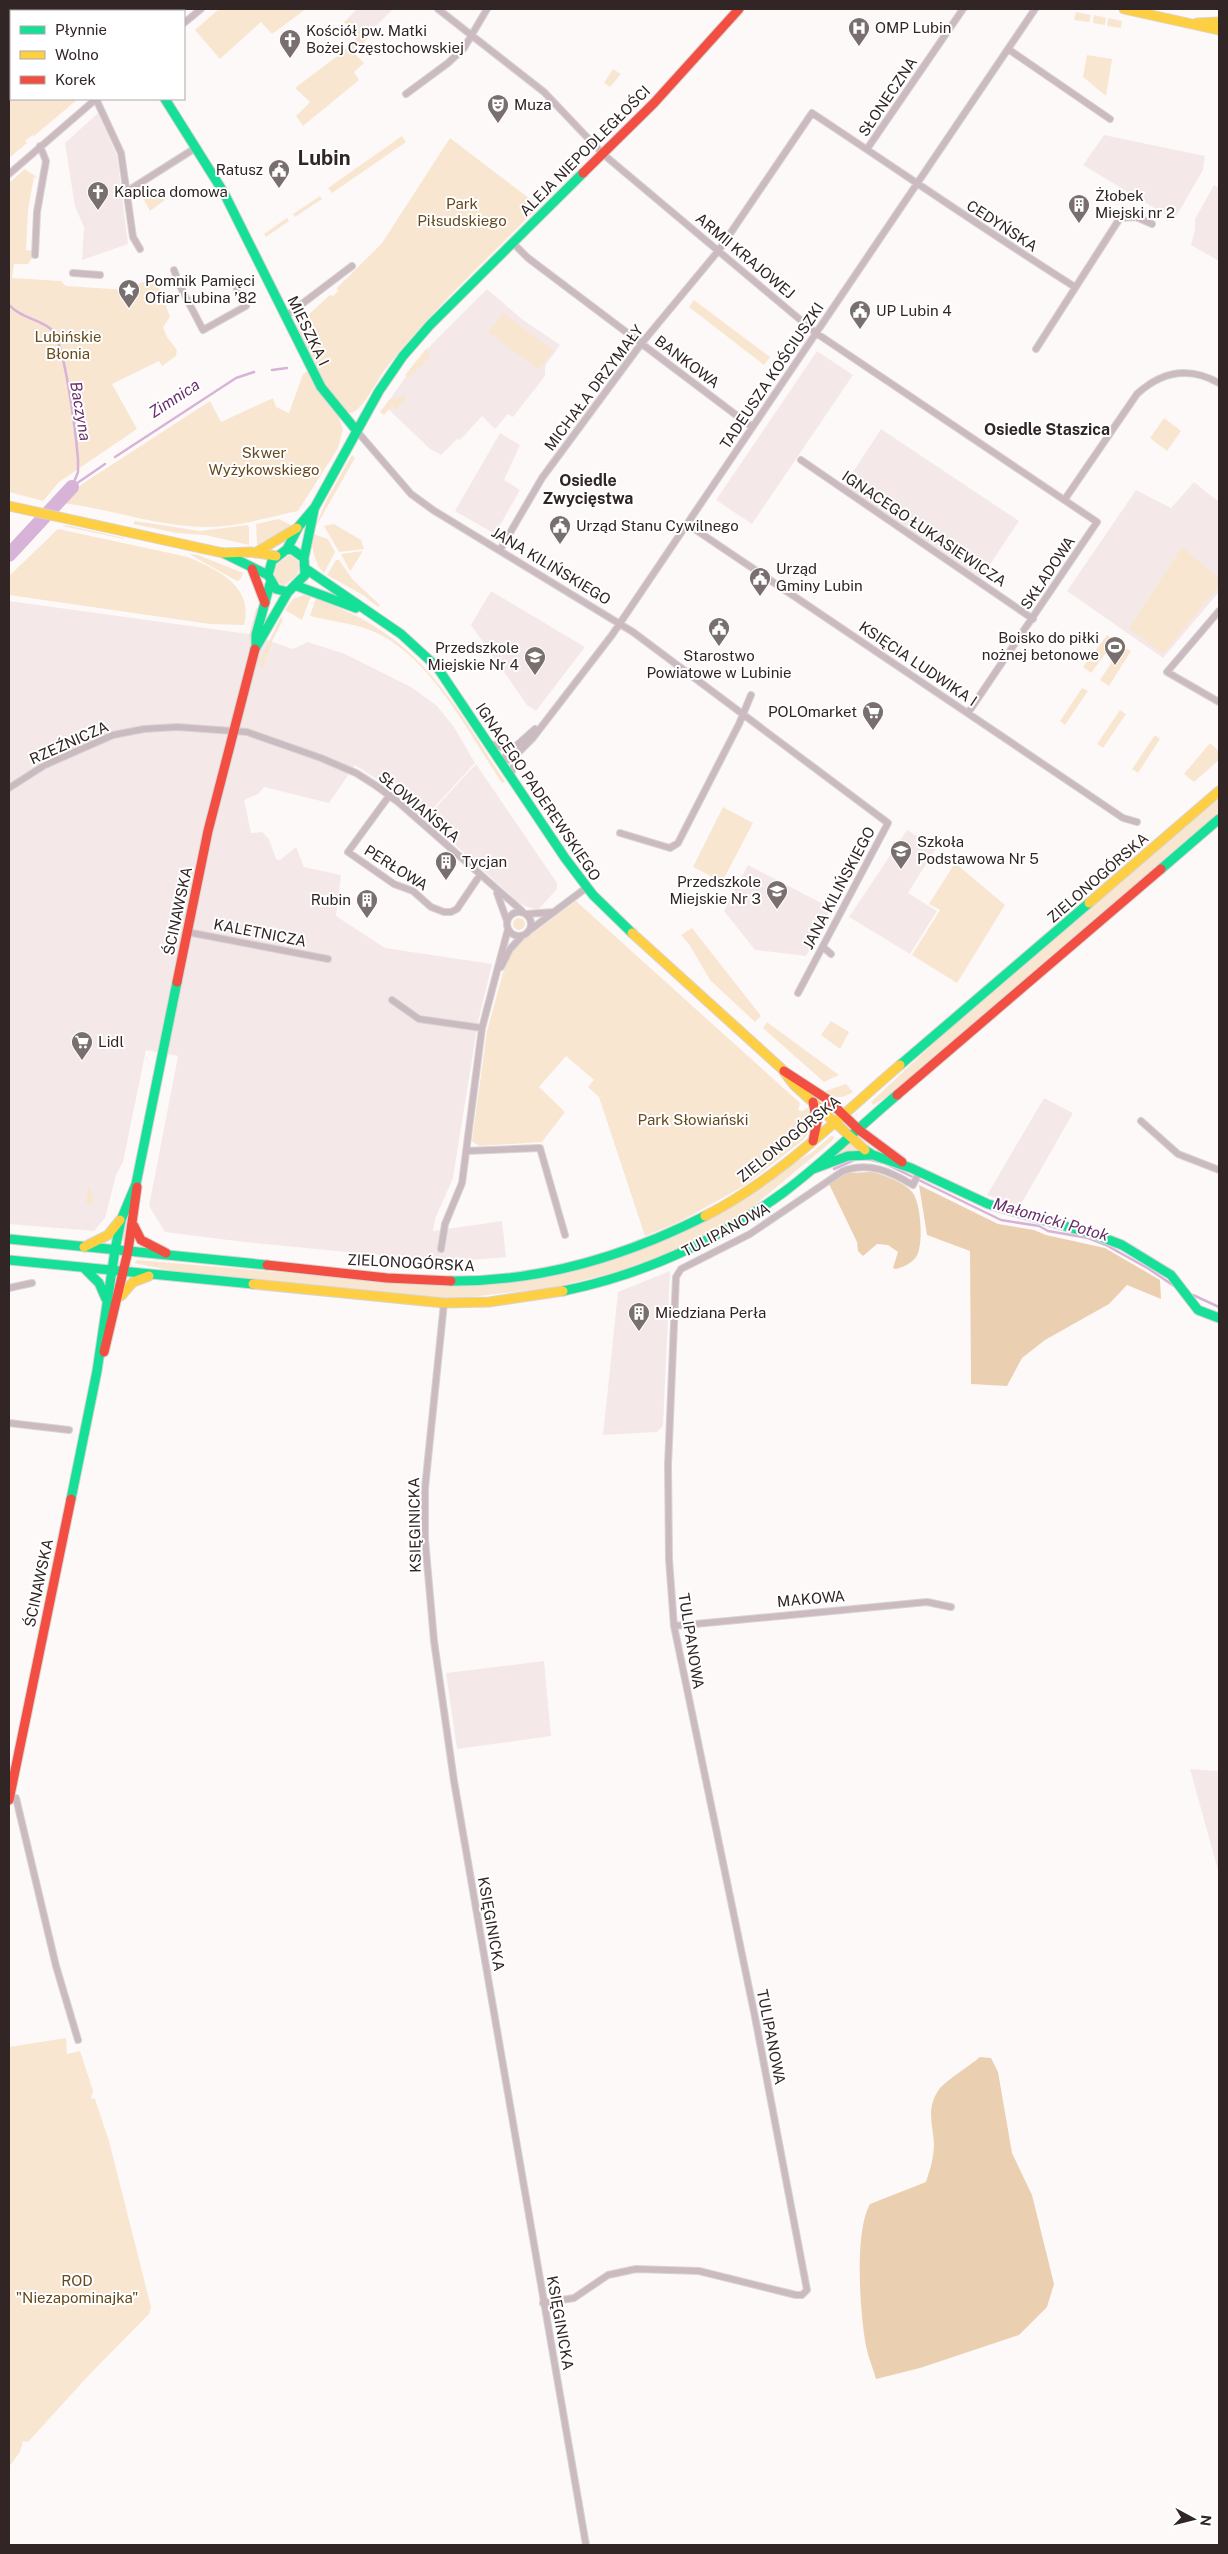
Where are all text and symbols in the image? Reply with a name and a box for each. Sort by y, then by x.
legend [10,10,185,100]
hospital icon: OMP Lubin [847,16,871,47]
place label: OMP Lubin [875,19,951,36]
text: Płynnie [55,21,107,38]
place label: Kościół pw. Matki Bożej Częstochowskiej [306,22,464,56]
church icon: Kościół pw. Matki Bożej Częstochowskiej [278,28,302,59]
text: Wolno [55,46,99,63]
street label: SŁONECZNA [855,54,920,140]
text: Korek [55,71,96,88]
street label: ALEJA NIEPODLEGŁOŚCI [515,81,653,219]
theatre icon: Muza [486,93,510,124]
place label: Muza [514,96,552,113]
district label: Lubin [297,146,351,170]
public building icon: Ratusz [267,158,291,189]
place label: Ratusz [216,161,263,178]
church icon: Kaplica domowa [86,180,110,211]
place label: Kaplica domowa [114,183,228,200]
place label: Żłobek Miejski nr 2 [1095,186,1175,221]
building icon: Żłobek Miejski nr 2 [1067,193,1091,224]
park label: Park Piłsudskiego [417,195,507,229]
street label: CEDYŃSKA [964,196,1041,255]
street label: ARMII KRAJOWEJ [692,209,798,302]
place label: Pomnik Pamięci Ofiar Lubina ’82 [145,272,256,306]
place icon: Pomnik Pamięci Ofiar Lubina ’82 [117,278,141,309]
street label: MIESZKA I [284,293,333,368]
street label: TADEUSZA KOŚCIUSZKI [716,299,827,452]
public building icon: UP Lubin 4 [848,299,872,330]
place label: UP Lubin 4 [876,302,952,319]
street label: MICHAŁA DRZYMAŁY [541,322,646,454]
park label: Lubińskie Błonia [34,328,102,362]
street label: BANKOWA [652,332,723,392]
water label: Zimnica [145,375,203,422]
water label: Baczyna [66,380,95,442]
district label: Osiedle Staszica [984,420,1110,439]
park label: Skwer Wyżykowskiego [208,444,320,478]
street label: IGNACEGO ŁUKASIEWICZA [839,467,1010,590]
district label: Osiedle Zwycięstwa [543,471,633,508]
public building icon: Urząd Stanu Cywilnego [548,514,572,545]
place label: Urząd Stanu Cywilnego [576,517,739,534]
street label: JANA KILIŃSKIEGO [489,523,614,608]
street label: SKŁADOWA [1017,533,1078,612]
place label: Urząd Gminy Lubin [776,560,863,594]
public building icon: Urząd Gminy Lubin [748,566,772,597]
public building icon: Starostwo Powiatowe w Lubinie [707,616,731,647]
street label: KSIĘCIA LUDWIKA I [856,618,980,709]
place label: Boisko do piłki nożnej betonowe [982,629,1099,663]
sports icon: Boisko do piłki nożnej betonowe [1103,635,1127,666]
place label: Przedszkole Miejskie Nr 4 [428,639,519,673]
school or university icon: Przedszkole Miejskie Nr 4 [523,645,547,676]
place label: Starostwo Powiatowe w Lubinie [646,647,792,681]
street label: IGNACEGO PADEREWSKIEGO [473,700,604,884]
supermarket icon: POLOmarket [861,700,885,731]
place label: POLOmarket [768,703,857,720]
street label: RZEŹNICZA [27,717,111,768]
street label: SŁOWIAŃSKA [375,768,464,846]
street label: JANA KILIŃSKIEGO [799,824,878,952]
street label: ZIELONOGÓRSKA [1043,828,1152,926]
place label: Szkoła Podstawowa Nr 5 [917,833,1039,867]
school or university icon: Szkoła Podstawowa Nr 5 [889,839,913,870]
street label: PERŁOWA [361,841,431,894]
building icon: Tycjan [434,850,458,881]
place label: Tycjan [462,853,507,870]
street label: ŚCINAWSKA [159,865,195,957]
place label: Przedszkole Miejskie Nr 3 [670,873,761,907]
school or university icon: Przedszkole Miejskie Nr 3 [765,879,789,910]
building icon: Rubin [355,888,379,919]
place label: Rubin [311,891,351,908]
street label: KALETNICZA [212,915,308,950]
supermarket icon: Lidl [70,1030,94,1061]
place label: Lidl [98,1033,124,1050]
street label: ZIELONOGÓRSKA [733,1091,844,1185]
park label: Park Słowiański [638,1111,748,1128]
water label: Małomicki Potok [991,1194,1111,1245]
street label: TULIPANOWA [679,1199,773,1260]
street label: ZIELONOGÓRSKA [347,1250,476,1274]
building icon: Miedziana Perła [627,1301,651,1332]
place label: Miedziana Perła [655,1304,766,1321]
street label: KSIĘGINICKA [405,1477,424,1573]
street label: ŚCINAWSKA [20,1537,56,1629]
street label: MAKOWA [776,1587,846,1610]
street label: TULIPANOWA [676,1592,708,1690]
street label: KSIĘGINICKA [475,1875,508,1973]
street label: TULIPANOWA [754,1988,789,2086]
park label: ROD "Niezapominajka" [16,2272,138,2306]
street label: KSIĘGINICKA [544,2274,577,2372]
north arrow [1168,2494,1218,2544]
text: N [1197,2514,1215,2527]

